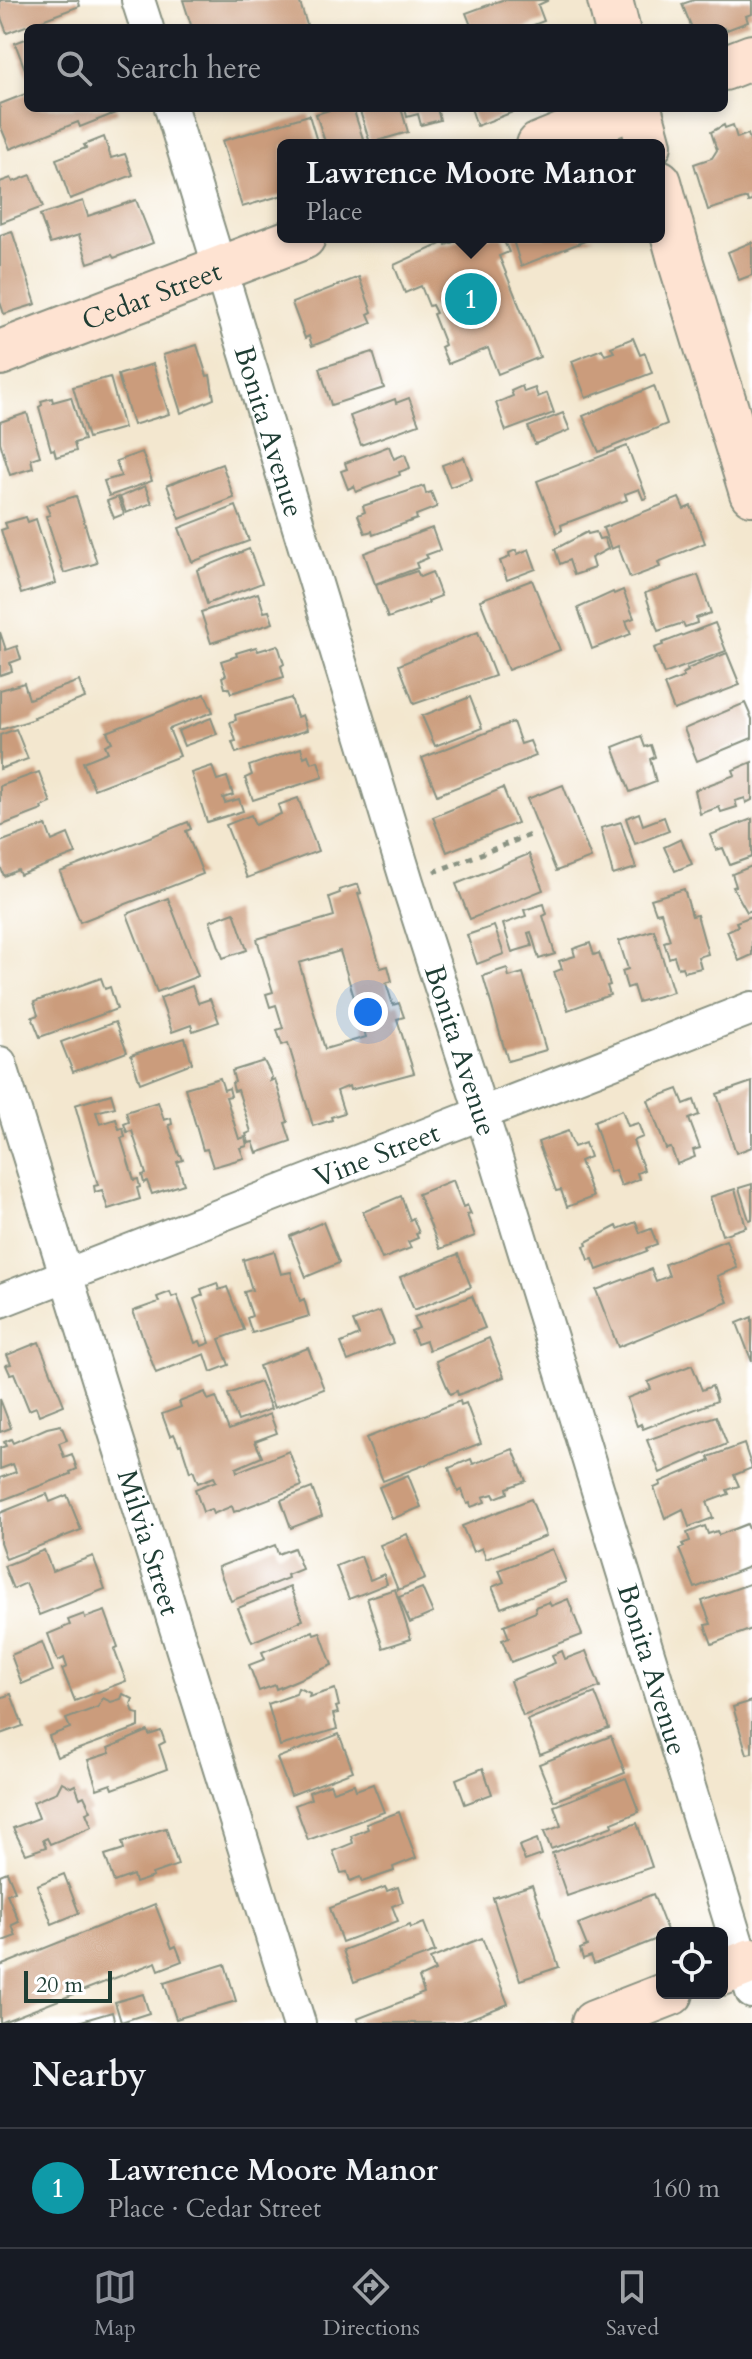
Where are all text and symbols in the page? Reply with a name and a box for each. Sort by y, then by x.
search box [24,24,728,112]
icon: search [52,46,96,90]
text: Search here [116,48,261,89]
popup [277,139,665,243]
text: Lawrence Moore Manor [306,153,636,194]
text: Place [306,194,363,229]
street label: Cedar Street [77,252,227,340]
pin: 1 [445,269,497,329]
street label: Bonita Avenue [225,341,313,522]
street label: Bonita Avenue [415,960,506,1141]
your location [348,992,388,1032]
street label: Vine Street [308,1114,445,1197]
street label: Milvia Street [108,1465,189,1620]
street label: Bonita Avenue [608,1579,696,1760]
map controls [656,1927,728,1999]
button: locate [656,1927,728,1999]
scale bar [24,1967,112,2003]
text: 20 m [36,1970,83,2000]
text: Nearby [32,2052,147,2098]
text: Lawrence Moore Manor [108,2150,438,2191]
text: 1 [51,2171,65,2206]
text: 160 m [651,2171,720,2206]
text: Place · Cedar Street [108,2191,321,2226]
tab: Map [93,2265,137,2343]
tab: Directions [323,2265,420,2343]
tab: Saved [606,2265,659,2343]

